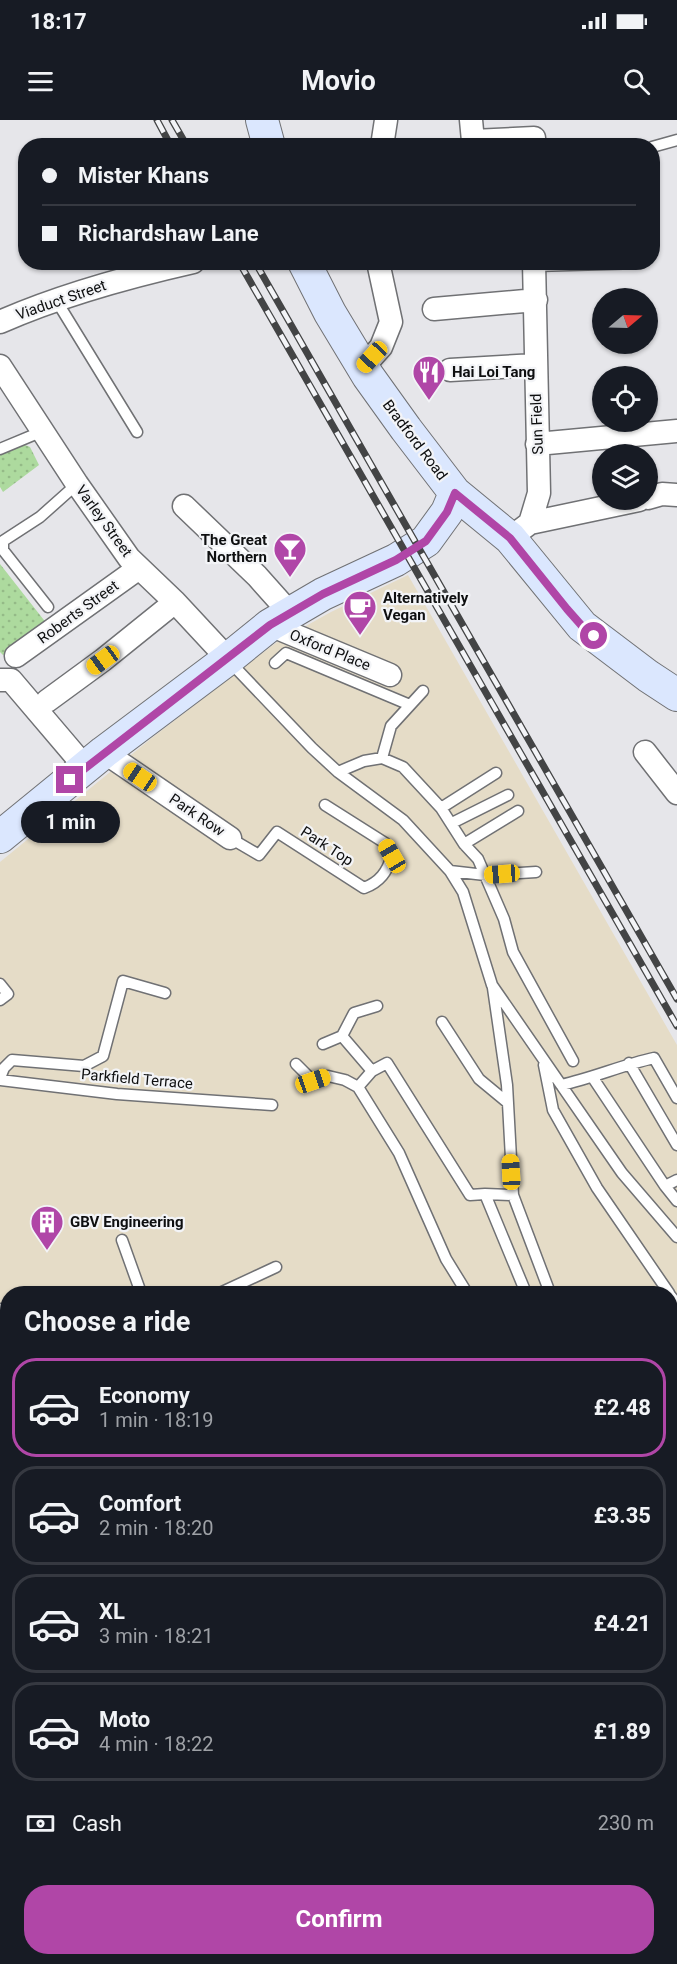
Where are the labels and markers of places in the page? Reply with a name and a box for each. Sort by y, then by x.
restaurant icon: Hai Loi Tang [411,354,447,401]
place label: Hai Loi Tang [452,363,535,381]
place label: The Great Northern [201,531,267,566]
bar icon: The Great Northern [272,531,308,578]
cafe icon: Alternatively Vegan [342,589,378,636]
place label: Alternatively Vegan [383,589,469,624]
building icon: GBV Engineering [29,1204,65,1251]
place label: GBV Engineering [70,1213,184,1231]

